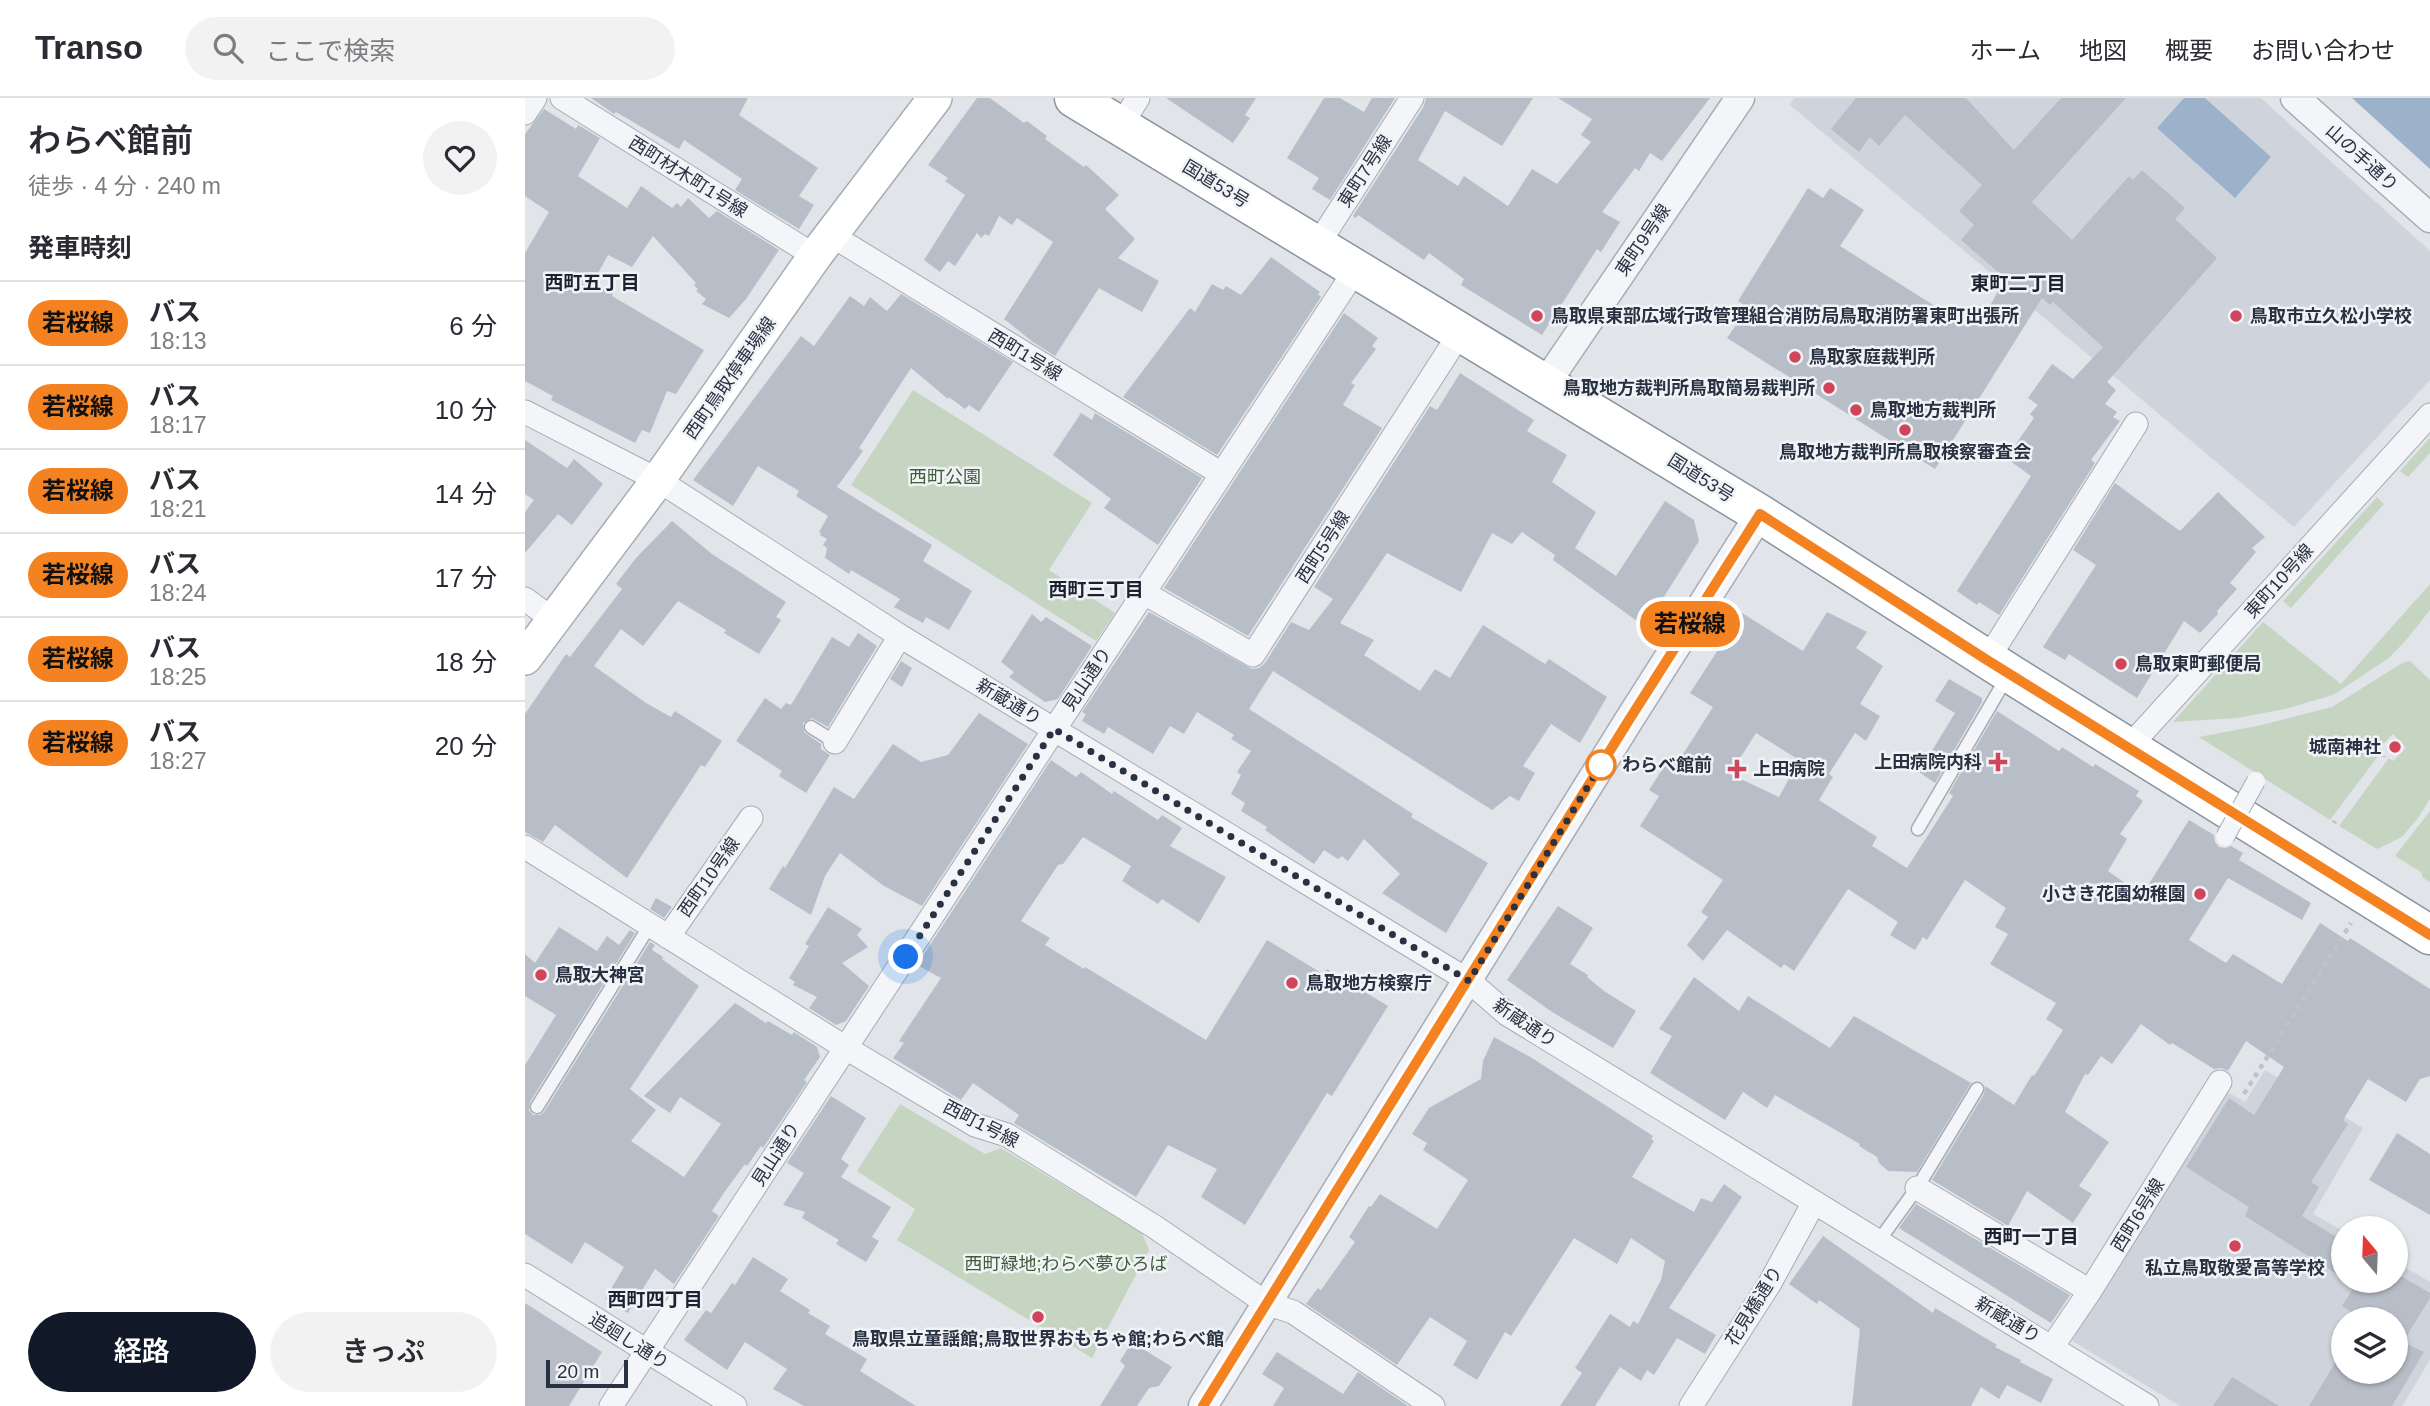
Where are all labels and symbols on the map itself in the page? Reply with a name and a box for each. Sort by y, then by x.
street label: 山の手通り [2322,120,2402,196]
street label: 東町7号線 [1334,131,1396,211]
street label: 西町材木町1号線 [625,132,751,222]
street label: 国道53号 [1179,156,1253,212]
street label: 東町9号線 [1612,200,1674,280]
district label: 西町五丁目 [544,272,640,293]
district label: 東町二丁目 [1970,273,2066,294]
place label: 鳥取県東部広域行政管理組合消防局鳥取消防署東町出張所 [1551,305,2019,326]
place label: 鳥取市立久松小学校 [2250,306,2412,326]
marker: 鳥取県東部広域行政管理組合消防局鳥取消防署東町出張所 [1529,308,1545,324]
marker: 鳥取市立久松小学校 [2228,308,2244,324]
street label: 西町鳥取停車場線 [681,313,779,443]
street label: 西町1号線 [985,325,1065,385]
place label: 鳥取家庭裁判所 [1809,347,1935,367]
marker: 鳥取家庭裁判所 [1787,349,1803,365]
place label: 鳥取地方裁判所鳥取簡易裁判所 [1563,378,1815,398]
marker: 鳥取地方裁判所鳥取簡易裁判所 [1821,380,1837,396]
place label: 鳥取地方裁判所 [1870,400,1996,420]
marker: 鳥取地方裁判所 [1848,402,1864,418]
marker: 鳥取地方裁判所鳥取検察審査会 [1897,422,1913,438]
place label: 鳥取地方裁判所鳥取検察審査会 [1779,442,2031,462]
street label: 国道53号 [1664,450,1738,506]
park label: 西町公園 [909,467,981,487]
street label: 西町5号線 [1292,507,1354,587]
street label: 東町10号線 [2241,540,2317,622]
district label: 西町三丁目 [1048,579,1144,600]
line badge: 若桜線 [1650,601,1730,647]
street label: 見山通り [1059,644,1115,714]
place label: 鳥取東町郵便局 [2135,654,2261,674]
marker: 鳥取東町郵便局 [2113,656,2129,672]
street label: 新蔵通り [973,675,1045,729]
place label: 城南神社 [2309,737,2381,757]
marker: 城南神社 [2387,739,2403,755]
marker: わらべ館前 [1586,750,1616,780]
place label: 上田病院内科 [1874,752,1982,772]
marker: 上田病院内科 [1988,752,2008,772]
place label: わらべ館前 [1622,755,1712,775]
marker: 上田病院 [1727,759,1747,779]
place label: 上田病院 [1753,759,1825,779]
street label: 西町10号線 [674,834,744,920]
place label: 小さき花園幼稚園 [2042,884,2186,904]
marker: 小さき花園幼稚園 [2192,886,2208,902]
your location [888,939,923,974]
place label: 鳥取大神宮 [555,965,645,985]
marker: 鳥取大神宮 [533,967,549,983]
place label: 鳥取地方検察庁 [1306,973,1432,993]
marker: 鳥取地方検察庁 [1284,975,1300,991]
street label: 新蔵通り [1490,995,1560,1051]
street label: 西町1号線 [940,1096,1022,1152]
street label: 見山通り [748,1118,804,1190]
street label: 西町6号線 [2108,1175,2168,1255]
north arrow [2331,1216,2408,1293]
district label: 西町一丁目 [1983,1226,2079,1247]
marker: 私立鳥取敬愛高等学校 [2227,1238,2243,1254]
park label: 西町緑地;わらべ夢ひろば [965,1254,1168,1274]
place label: 私立鳥取敬愛高等学校 [2145,1258,2325,1278]
street label: 花見橋通り [1722,1263,1786,1349]
district label: 西町四丁目 [607,1289,703,1310]
street label: 新蔵通り [1972,1293,2044,1347]
street label: 追廻し通り [586,1309,672,1373]
marker: 鳥取県立童謡館;鳥取世界おもちゃ館;わらべ館 [1030,1309,1046,1325]
place label: 鳥取県立童謡館;鳥取世界おもちゃ館;わらべ館 [852,1329,1224,1349]
scale bar [546,1357,628,1389]

